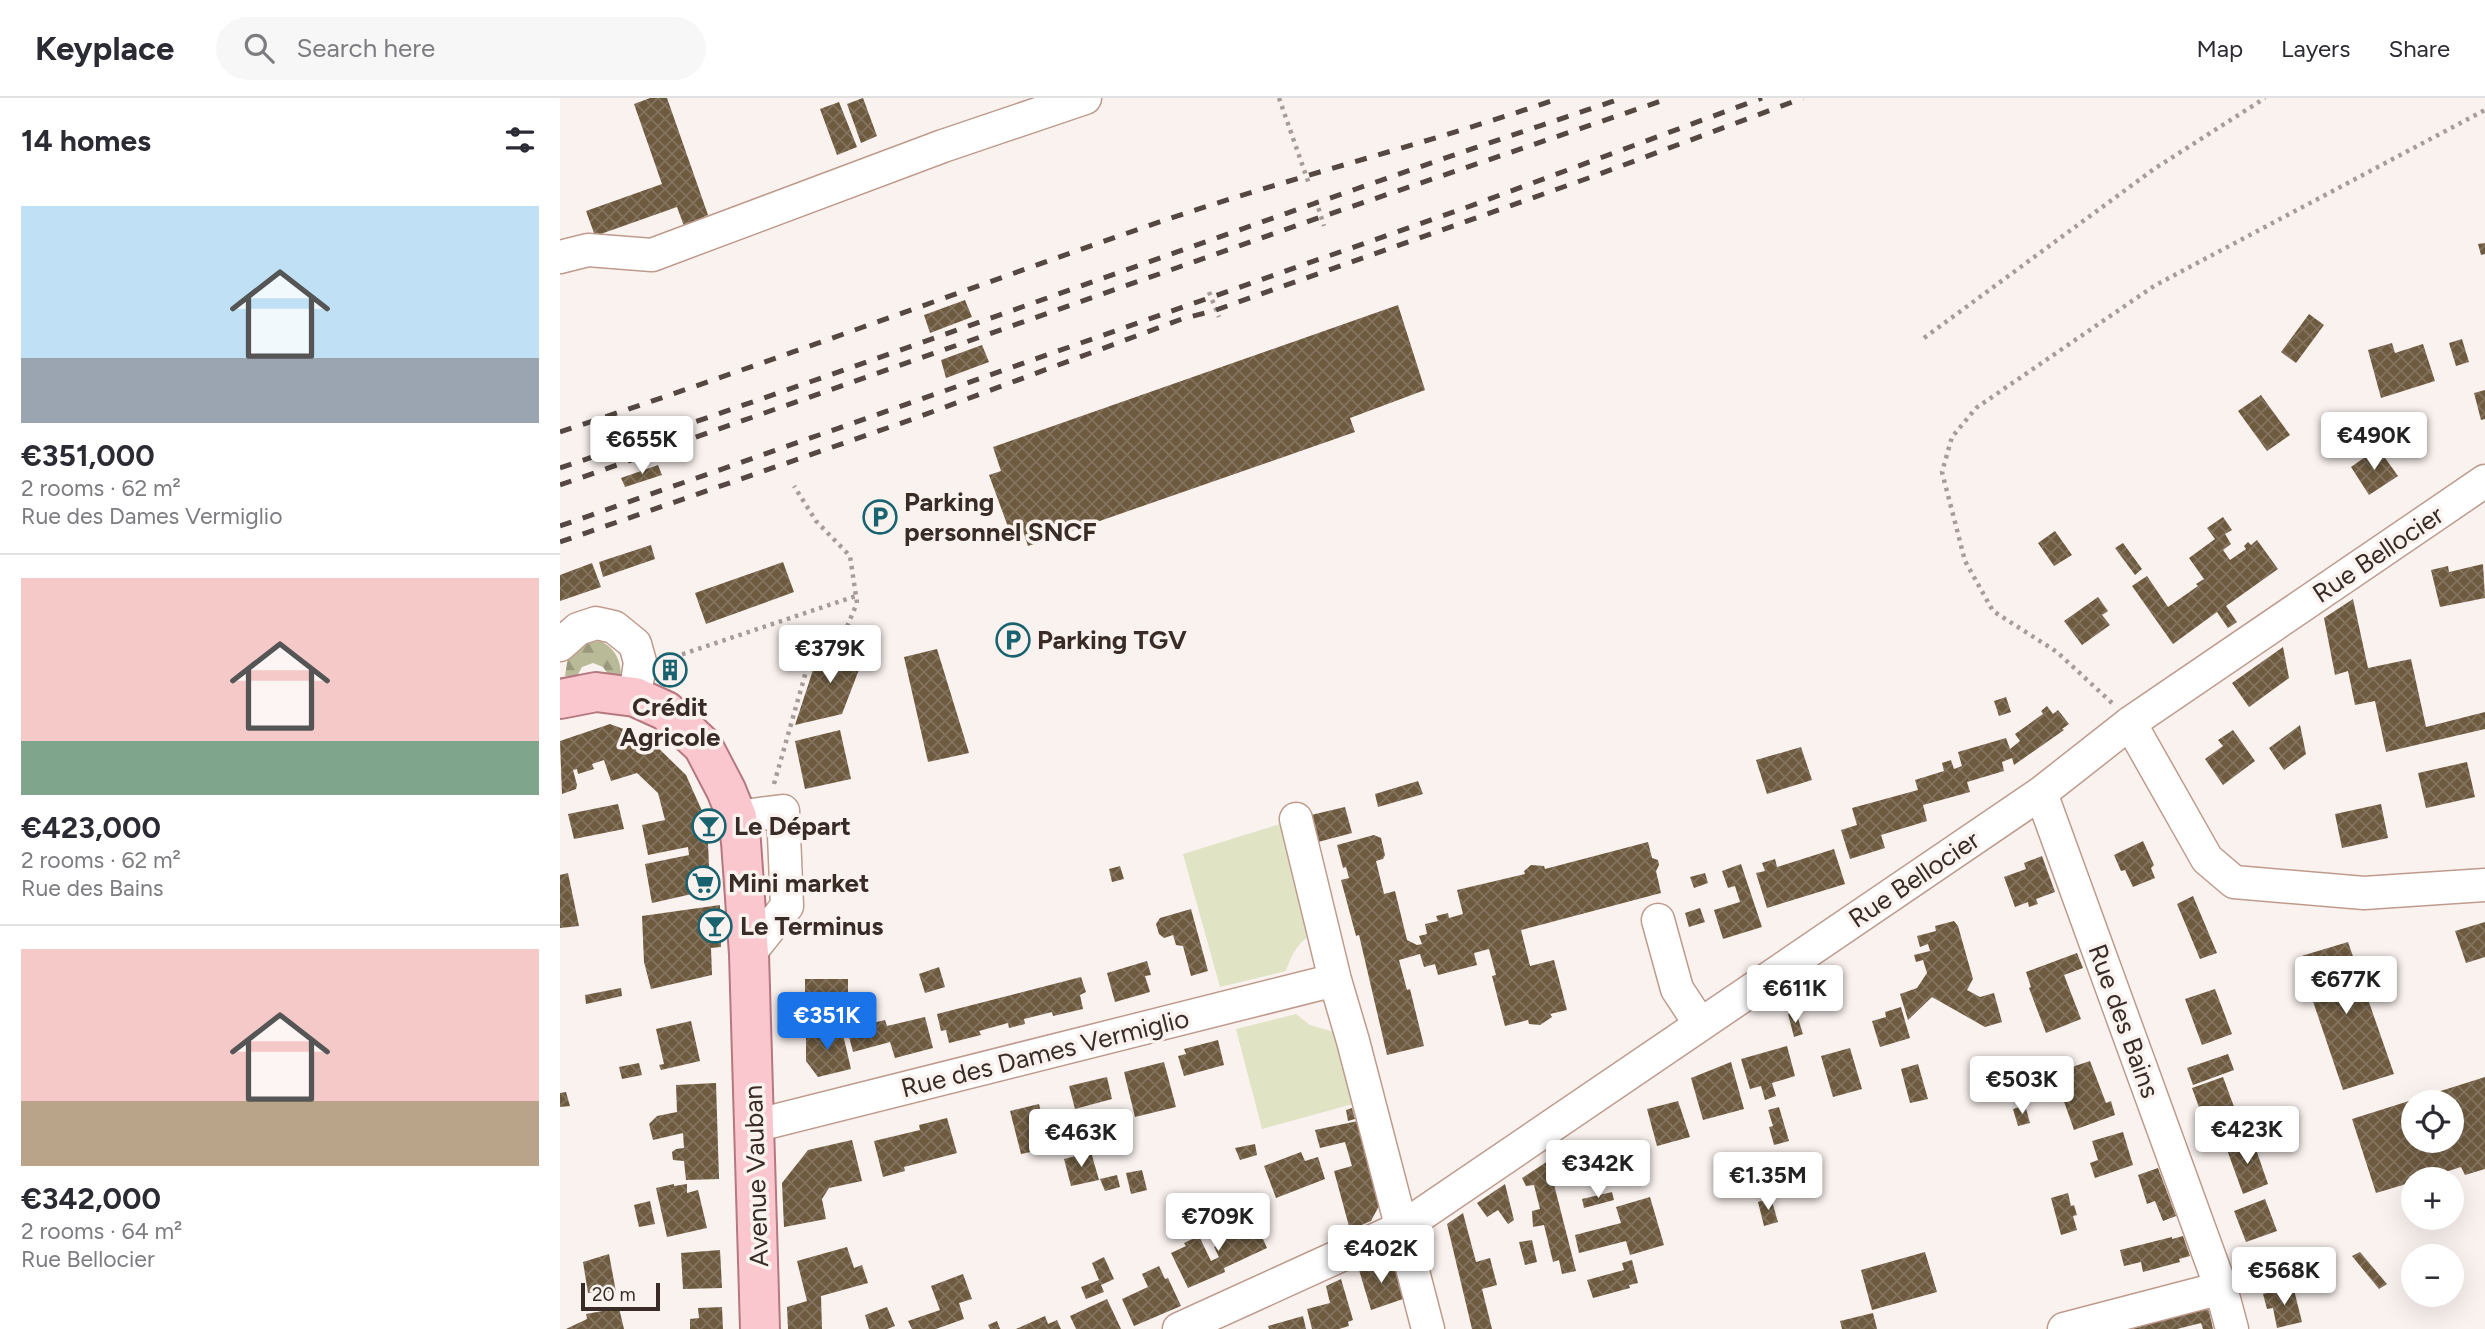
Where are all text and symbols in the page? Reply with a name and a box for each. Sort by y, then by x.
search box [216,17,706,80]
text: Keyplace [35,29,174,68]
icon: search [240,29,278,67]
text: Search here [296,32,435,64]
text: Map [2196,34,2243,63]
text: Layers [2281,34,2350,63]
text: Share [2388,34,2450,63]
icon: filters [501,121,539,159]
text: 14 homes [21,122,151,159]
icon: home [217,251,343,377]
pin: €490K [2325,412,2423,472]
pin: €655K [593,416,691,476]
text: €490K [2337,421,2411,449]
text: €655K [606,425,678,453]
text: €351,000 [21,437,155,474]
text: 2 rooms · 62 m² [21,474,181,502]
place label: Parking personnel SNCF [904,486,1097,548]
parking icon: Parking personnel SNCF [861,498,899,536]
street label: Rue Bellocier [2306,498,2450,610]
text: Rue des Dames Vermiglio [21,502,283,530]
parking icon: Parking TGV [994,621,1032,659]
icon: home [217,623,343,749]
place label: Parking TGV [1037,624,1187,656]
pin: €379K [781,626,879,685]
text: €379K [795,634,865,662]
building icon: Crédit Agricole [651,651,689,689]
place label: Crédit Agricole [620,691,720,753]
bar icon: Le Départ [690,807,728,845]
text: €423,000 [21,809,161,846]
place label: Le Départ [734,810,851,842]
street label: Rue Bellocier [1842,823,1986,935]
text: 2 rooms · 62 m² [21,846,181,874]
supermarket icon: Mini market [684,864,722,902]
place label: Mini market [728,867,869,899]
text: Rue des Bains [21,874,164,902]
bar icon: Le Terminus [696,907,734,945]
place label: Le Terminus [740,910,883,942]
street label: Rue des Bains [2081,940,2167,1102]
pin: €677K [2297,956,2395,1016]
pin: €611K [1746,965,1844,1025]
text: €677K [2311,965,2381,993]
text: €611K [1763,974,1827,1002]
pin: €351K [778,992,876,1052]
icon: home [217,994,343,1120]
text: €351K [793,1001,861,1029]
street label: Rue des Dames Vermiglio [898,1002,1192,1104]
pin: €503K [1973,1056,2071,1116]
text: €503K [1986,1065,2058,1093]
street label: Avenue Vauban [737,1084,775,1268]
map controls [2401,1090,2464,1307]
button: locate [2401,1090,2464,1153]
pin: €423K [2198,1107,2296,1166]
pin: €463K [1032,1110,1130,1169]
text: €423K [2211,1115,2283,1143]
text: €463K [1045,1118,1117,1146]
pin: €342K [1549,1140,1647,1200]
text: €342K [1562,1149,1634,1177]
pin: €1.35M [1711,1152,1825,1212]
text: €1.35M [1729,1161,1807,1189]
button: + [2401,1167,2464,1230]
text: €342,000 [21,1180,161,1217]
pin: €709K [1169,1194,1267,1253]
text: €709K [1182,1202,1254,1230]
text: 2 rooms · 64 m² [21,1217,182,1245]
pin: €402K [1332,1226,1430,1285]
text: €402K [1344,1234,1418,1262]
button: − [2401,1244,2464,1307]
text: Rue Bellocier [21,1245,155,1273]
pin: €568K [2235,1248,2333,1307]
text: €568K [2248,1256,2320,1284]
scale bar [581,1280,660,1312]
text: 20 m [592,1283,636,1306]

